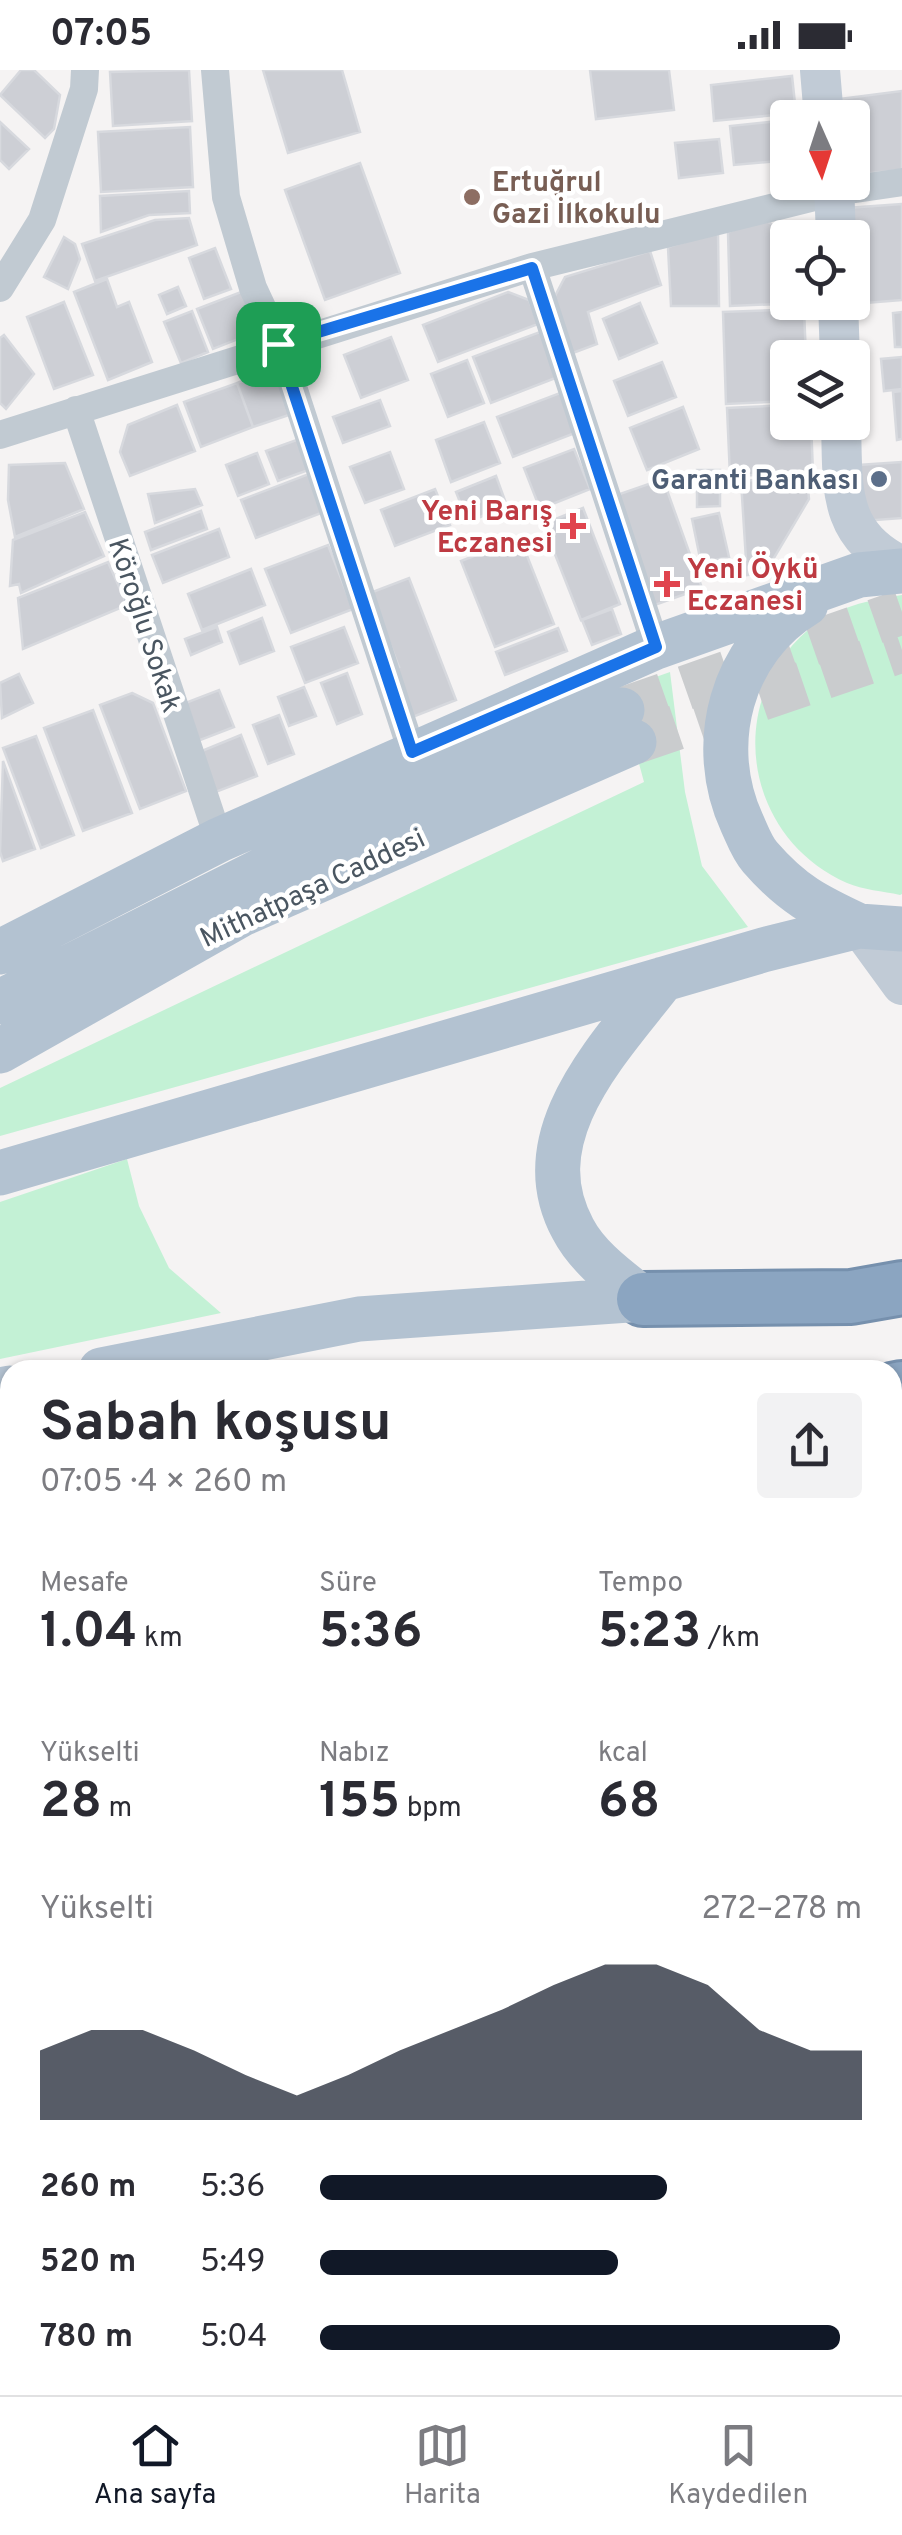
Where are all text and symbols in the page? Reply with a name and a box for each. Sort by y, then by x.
text: 07:05 [50,11,152,60]
north arrow [770,100,870,200]
map controls [770,100,870,440]
place label: Ertuğrul Gazi İlkokulu [492,166,661,234]
marker: Ertuğrul Gazi İlkokulu [461,186,483,208]
button: locate [770,220,870,320]
pin [236,302,321,387]
icon: arrive [251,317,306,372]
button: layers [770,340,870,440]
place label: Garanti Bankası [651,464,859,500]
marker: Garanti Bankası [868,468,890,490]
place label: Yeni Barış Eczanesi [421,495,553,563]
marker: Yeni Barış Eczanesi [562,515,584,537]
street label: Köroğlu Sokak [98,534,188,718]
place label: Yeni Öykü Eczanesi [687,551,819,621]
marker: Yeni Öykü Eczanesi [656,573,678,595]
street label: Mithatpaşa Caddesi [195,822,432,958]
text: Sabah koşusu [40,1390,392,1460]
button: share [757,1393,862,1498]
text: 07:05 · 4 × 260 m [40,1463,287,1503]
text: Mesafe [40,1566,129,1602]
text: Süre [319,1566,377,1602]
text: Tempo [598,1566,683,1602]
text: 1.04 [40,1602,137,1665]
text: 5:36 [319,1602,422,1665]
text: 5:23 [598,1602,701,1665]
text: km [137,1621,183,1657]
text: /km [701,1621,760,1657]
text: Yükselti [40,1736,140,1772]
text: Nabız [319,1736,390,1772]
text: kcal [598,1736,648,1772]
text: 28 [40,1772,102,1835]
text: 155 [319,1772,400,1835]
text: 68 [598,1772,660,1835]
text: m [102,1791,132,1827]
text: bpm [400,1791,462,1827]
text: Yükselti [40,1890,154,1930]
text: 272–278 m [701,1890,862,1930]
text: 260 m [40,2168,136,2208]
text: 5:36 [200,2168,265,2208]
text: 520 m [40,2243,136,2283]
text: 5:49 [200,2243,266,2283]
text: 780 m [40,2318,133,2358]
text: 5:04 [200,2318,268,2358]
tab: Ana sayfa [94,2418,216,2514]
tab: Harita [404,2418,481,2514]
tab: Kaydedilen [668,2418,808,2514]

